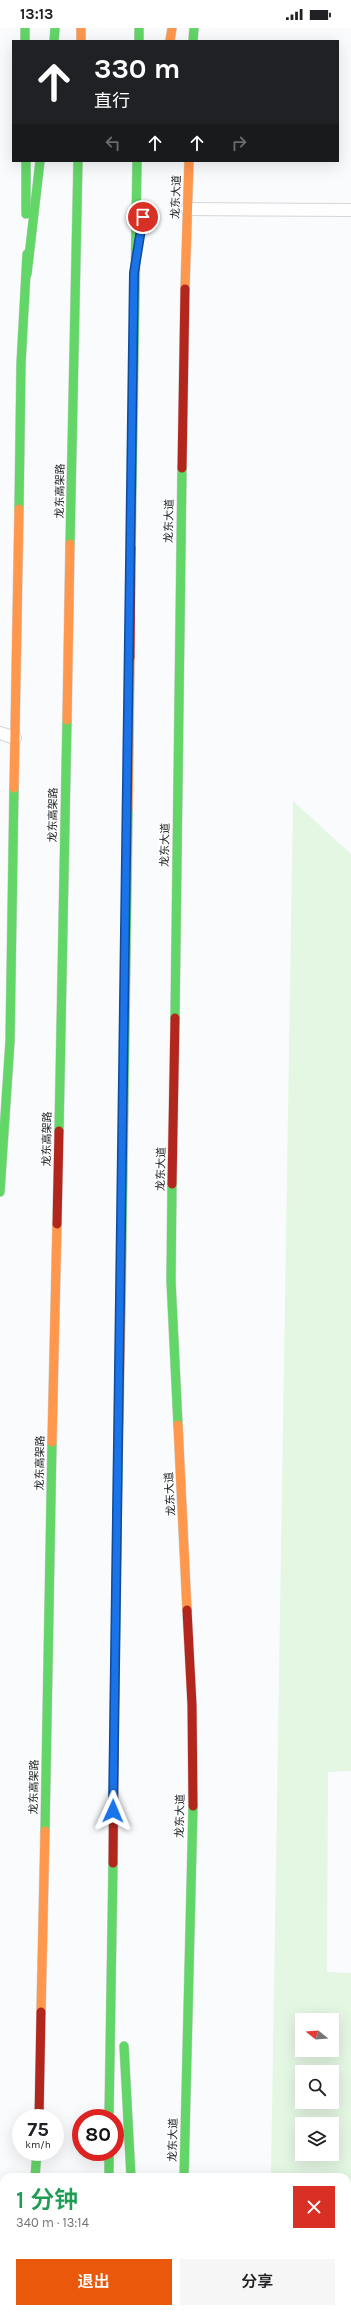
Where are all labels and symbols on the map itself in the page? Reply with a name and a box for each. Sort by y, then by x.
street label: 龙东大道 [169,175,183,219]
pin [126,200,160,234]
street label: 龙东高架路 [53,463,67,519]
street label: 龙东大道 [162,499,176,543]
street label: 龙东高架路 [46,787,60,843]
street label: 龙东大道 [158,823,172,867]
street label: 龙东高架路 [40,1111,54,1167]
street label: 龙东大道 [154,1147,168,1191]
street label: 龙东高架路 [33,1435,47,1491]
street label: 龙东大道 [162,1472,178,1516]
street label: 龙东高架路 [27,1759,41,1815]
position arrow [92,1790,134,1832]
street label: 龙东大道 [173,1794,187,1838]
north arrow [295,2013,339,2057]
speed limit sign: 80 [72,2109,124,2161]
street label: 龙东大道 [166,2118,180,2162]

